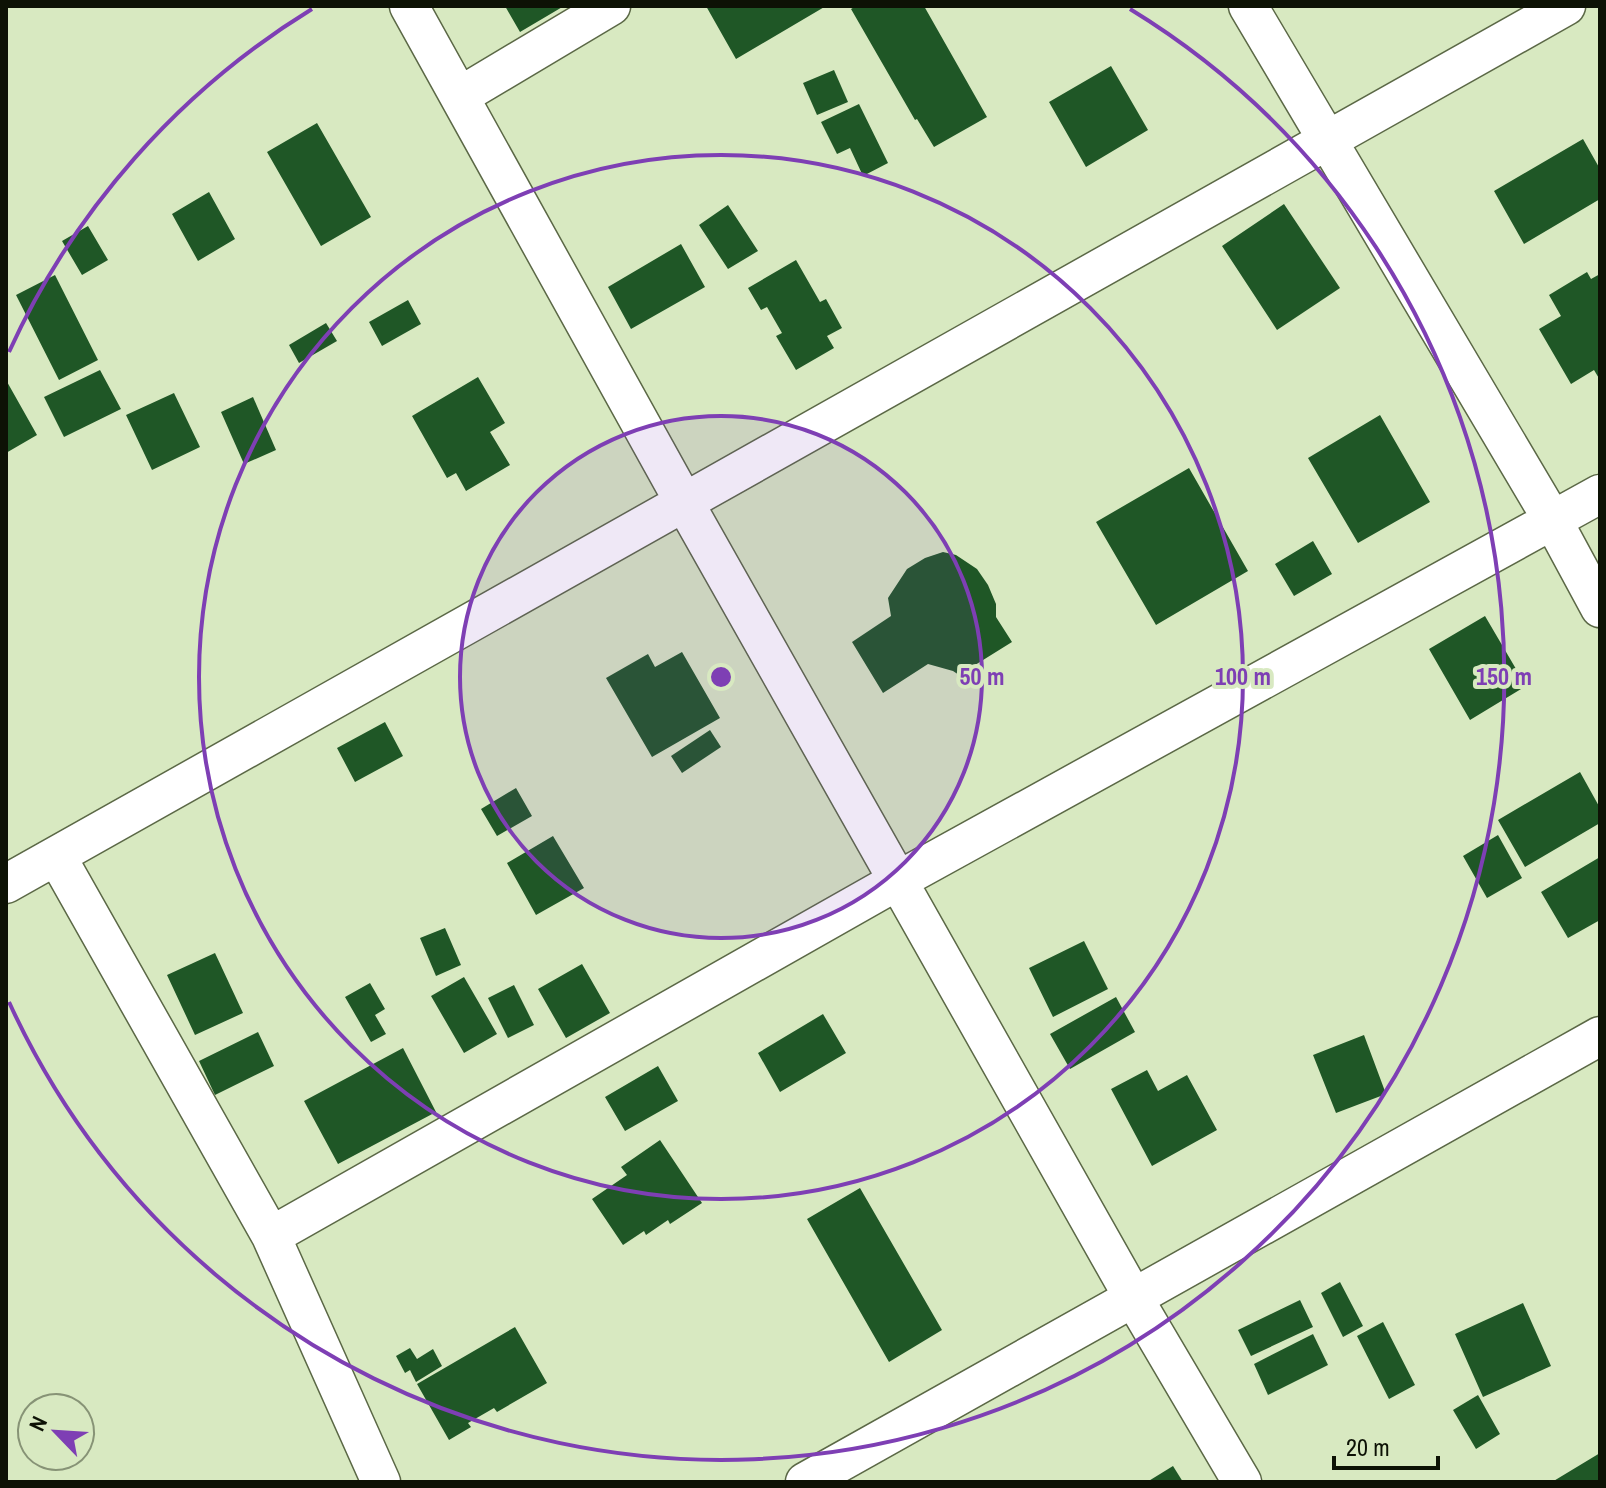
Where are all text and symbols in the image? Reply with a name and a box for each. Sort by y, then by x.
text: 50 m [960,660,1004,692]
text: 100 m [1215,660,1271,692]
text: 150 m [1476,660,1532,692]
centre of rings [707,663,735,691]
north arrow [16,1392,96,1472]
text: N [22,1411,54,1436]
scale bar [1334,1420,1438,1470]
text: 20 m [1346,1431,1390,1463]

